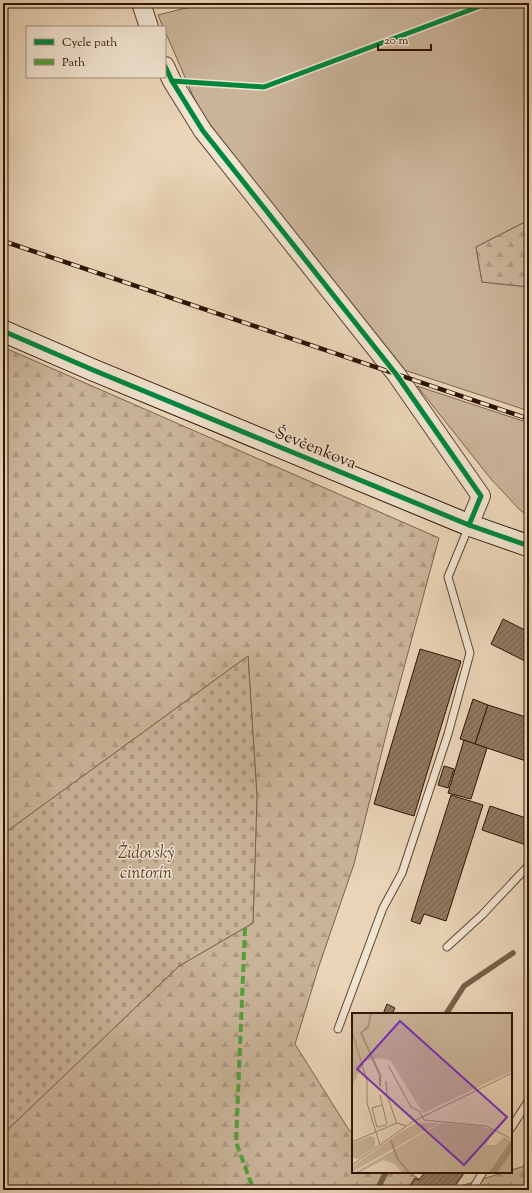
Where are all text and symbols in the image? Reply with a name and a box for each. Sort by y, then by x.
legend [26,26,166,78]
scale bar [378,26,431,52]
text: 20 m [384,32,409,50]
text: Cycle path [62,34,117,52]
text: Path [62,54,85,72]
street label: Ševčenkova [271,422,360,476]
park label: Židovský cintorín [118,841,174,886]
inset map [352,1013,512,1173]

